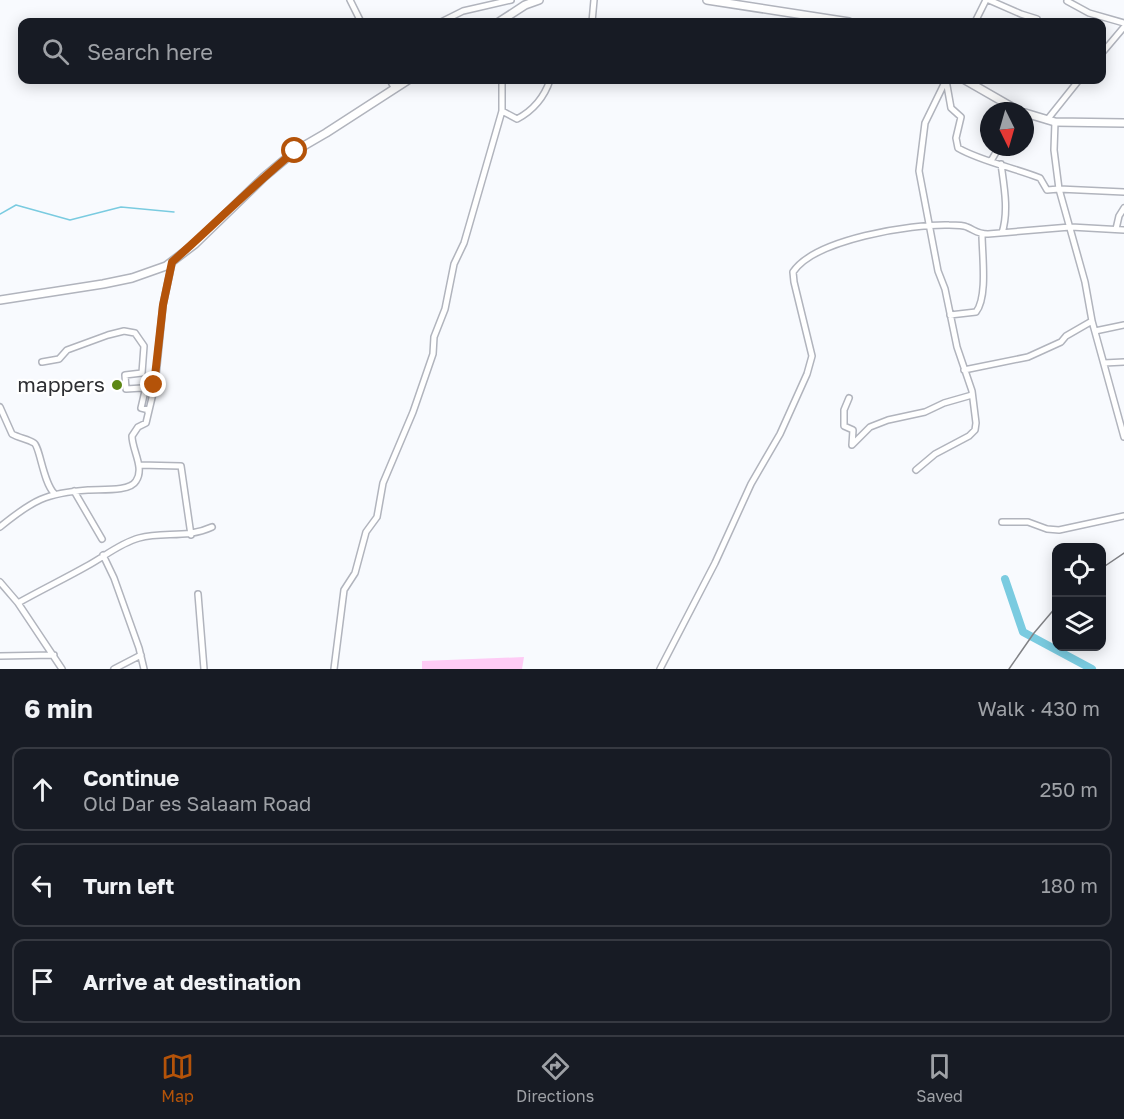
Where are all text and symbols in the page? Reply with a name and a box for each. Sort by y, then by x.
search box [18,18,1106,84]
icon: search [39,35,72,68]
text: Search here [87,38,213,65]
north arrow [980,102,1034,156]
route start [281,137,307,163]
place label: mappers [17,371,105,397]
route end [140,371,166,397]
marker: mappers [110,378,124,392]
map controls [1052,543,1106,651]
button: locate [1052,543,1106,597]
button: layers [1052,597,1106,651]
text: 6 min [24,693,93,724]
text: Walk · 430 m [978,696,1100,720]
text: Continue [83,764,179,791]
icon: ahead [26,773,59,806]
text: 250 m [1040,777,1098,801]
text: Old Dar es Salaam Road [83,791,311,815]
icon: left [26,869,59,902]
text: Turn left [83,872,174,899]
text: 180 m [1041,873,1098,897]
icon: arrive [26,965,59,998]
text: Arrive at destination [83,968,301,995]
tab: Map [161,1050,194,1106]
tab: Directions [516,1050,594,1106]
tab: Saved [916,1050,963,1106]

